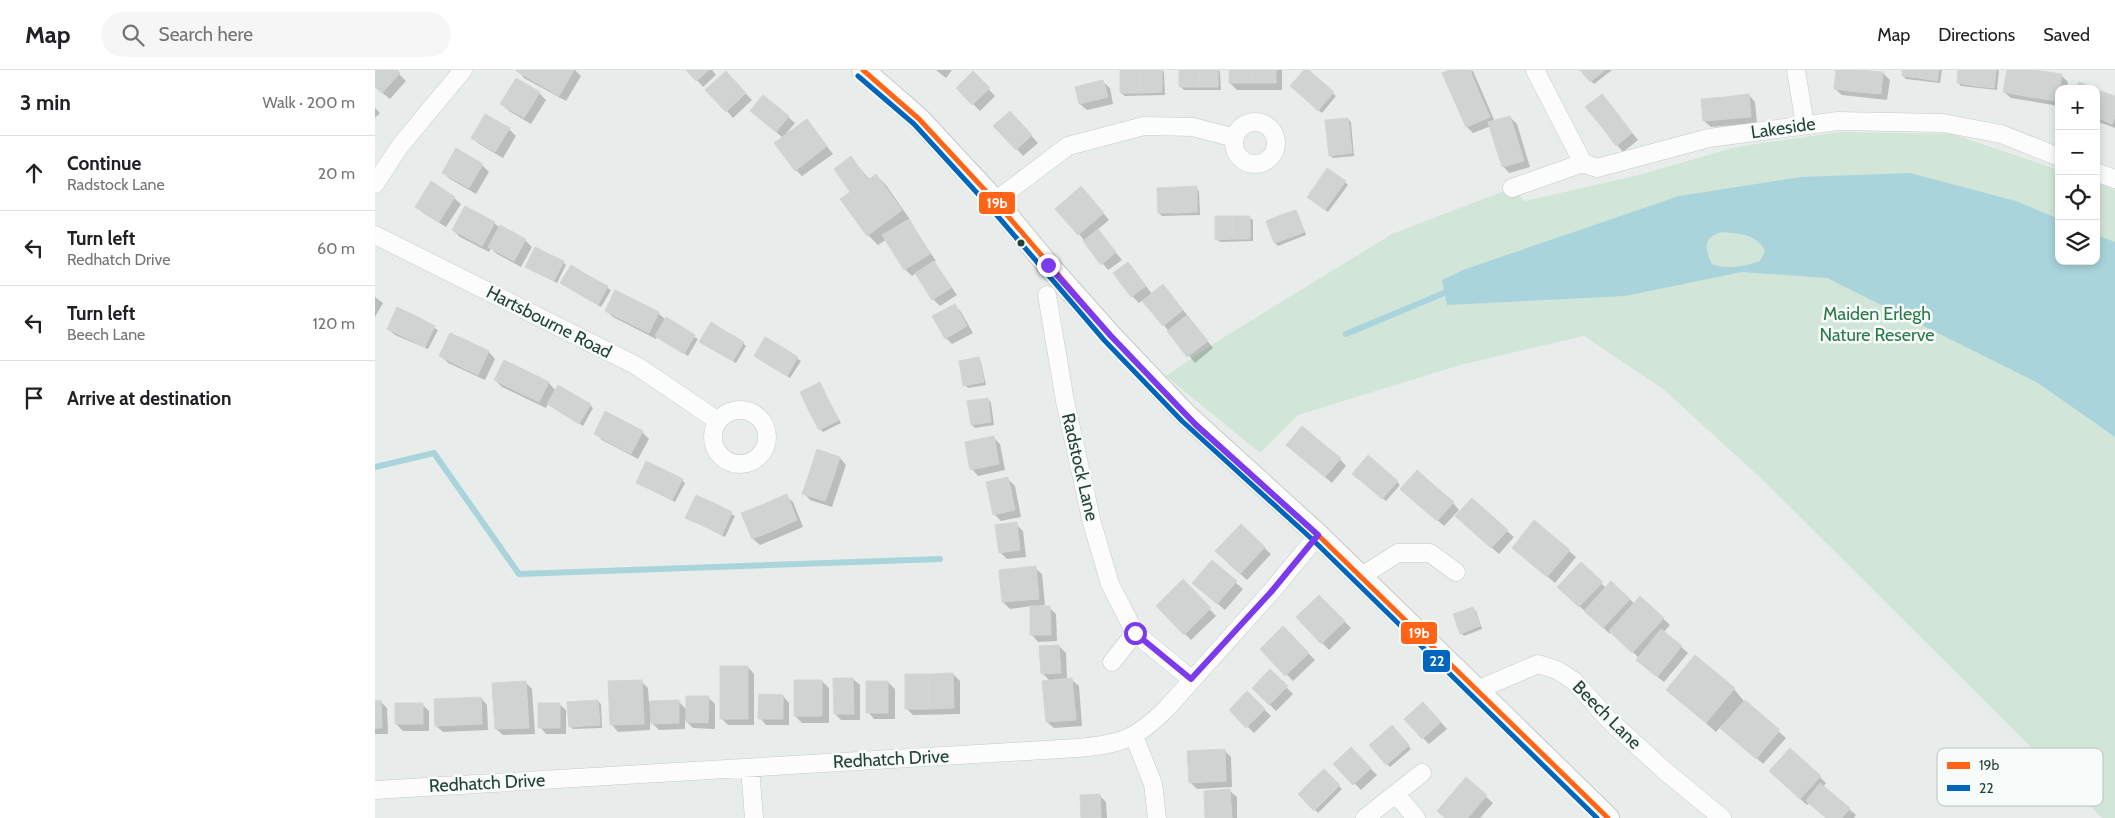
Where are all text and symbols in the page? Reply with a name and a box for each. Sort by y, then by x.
search box [101,12,451,57]
text: Map [25,20,71,49]
icon: search [119,21,147,49]
text: Search here [159,23,253,46]
text: Map [1877,24,1910,46]
text: Directions [1938,24,2015,46]
text: Saved [2043,24,2090,46]
map controls [2055,85,2100,265]
button: + [2055,85,2100,130]
text: 3 min [20,90,71,115]
text: Walk · 200 m [263,93,355,112]
street label: Lakeside [1749,113,1817,143]
button: − [2055,130,2100,175]
text: Continue [67,152,141,175]
icon: ahead [20,159,48,187]
text: 20 m [318,164,355,183]
text: Radstock Lane [67,175,165,194]
button: locate [2055,175,2100,220]
line badge: 19b [978,191,1016,215]
text: 19b [986,194,1008,212]
button: layers [2055,220,2100,265]
text: Turn left [67,227,135,250]
icon: left [20,234,48,262]
unlabelled marker [1016,238,1026,248]
text: 60 m [317,239,355,258]
text: Redhatch Drive [67,250,170,269]
route end [1037,254,1060,277]
street label: Hartsbourne Road [483,281,615,363]
text: Turn left [67,302,135,325]
park label: Maiden Erlegh Nature Reserve [1819,303,1935,346]
icon: left [20,309,48,337]
text: 120 m [313,314,355,333]
text: Beech Lane [67,325,145,344]
icon: arrive [20,384,48,412]
text: Arrive at destination [67,387,231,410]
street label: Radstock Lane [1057,411,1103,523]
line badge: 19b [1400,621,1438,645]
route start [1124,622,1147,645]
text: 19b [1408,624,1430,642]
line badge: 22 [1422,649,1451,673]
text: 22 [1430,652,1444,670]
street label: Beech Lane [1568,676,1646,754]
street label: Redhatch Drive [832,745,950,773]
legend [1937,748,2103,806]
text: 19b [1979,756,2000,774]
street label: Redhatch Drive [428,769,546,797]
text: 22 [1979,779,1994,797]

